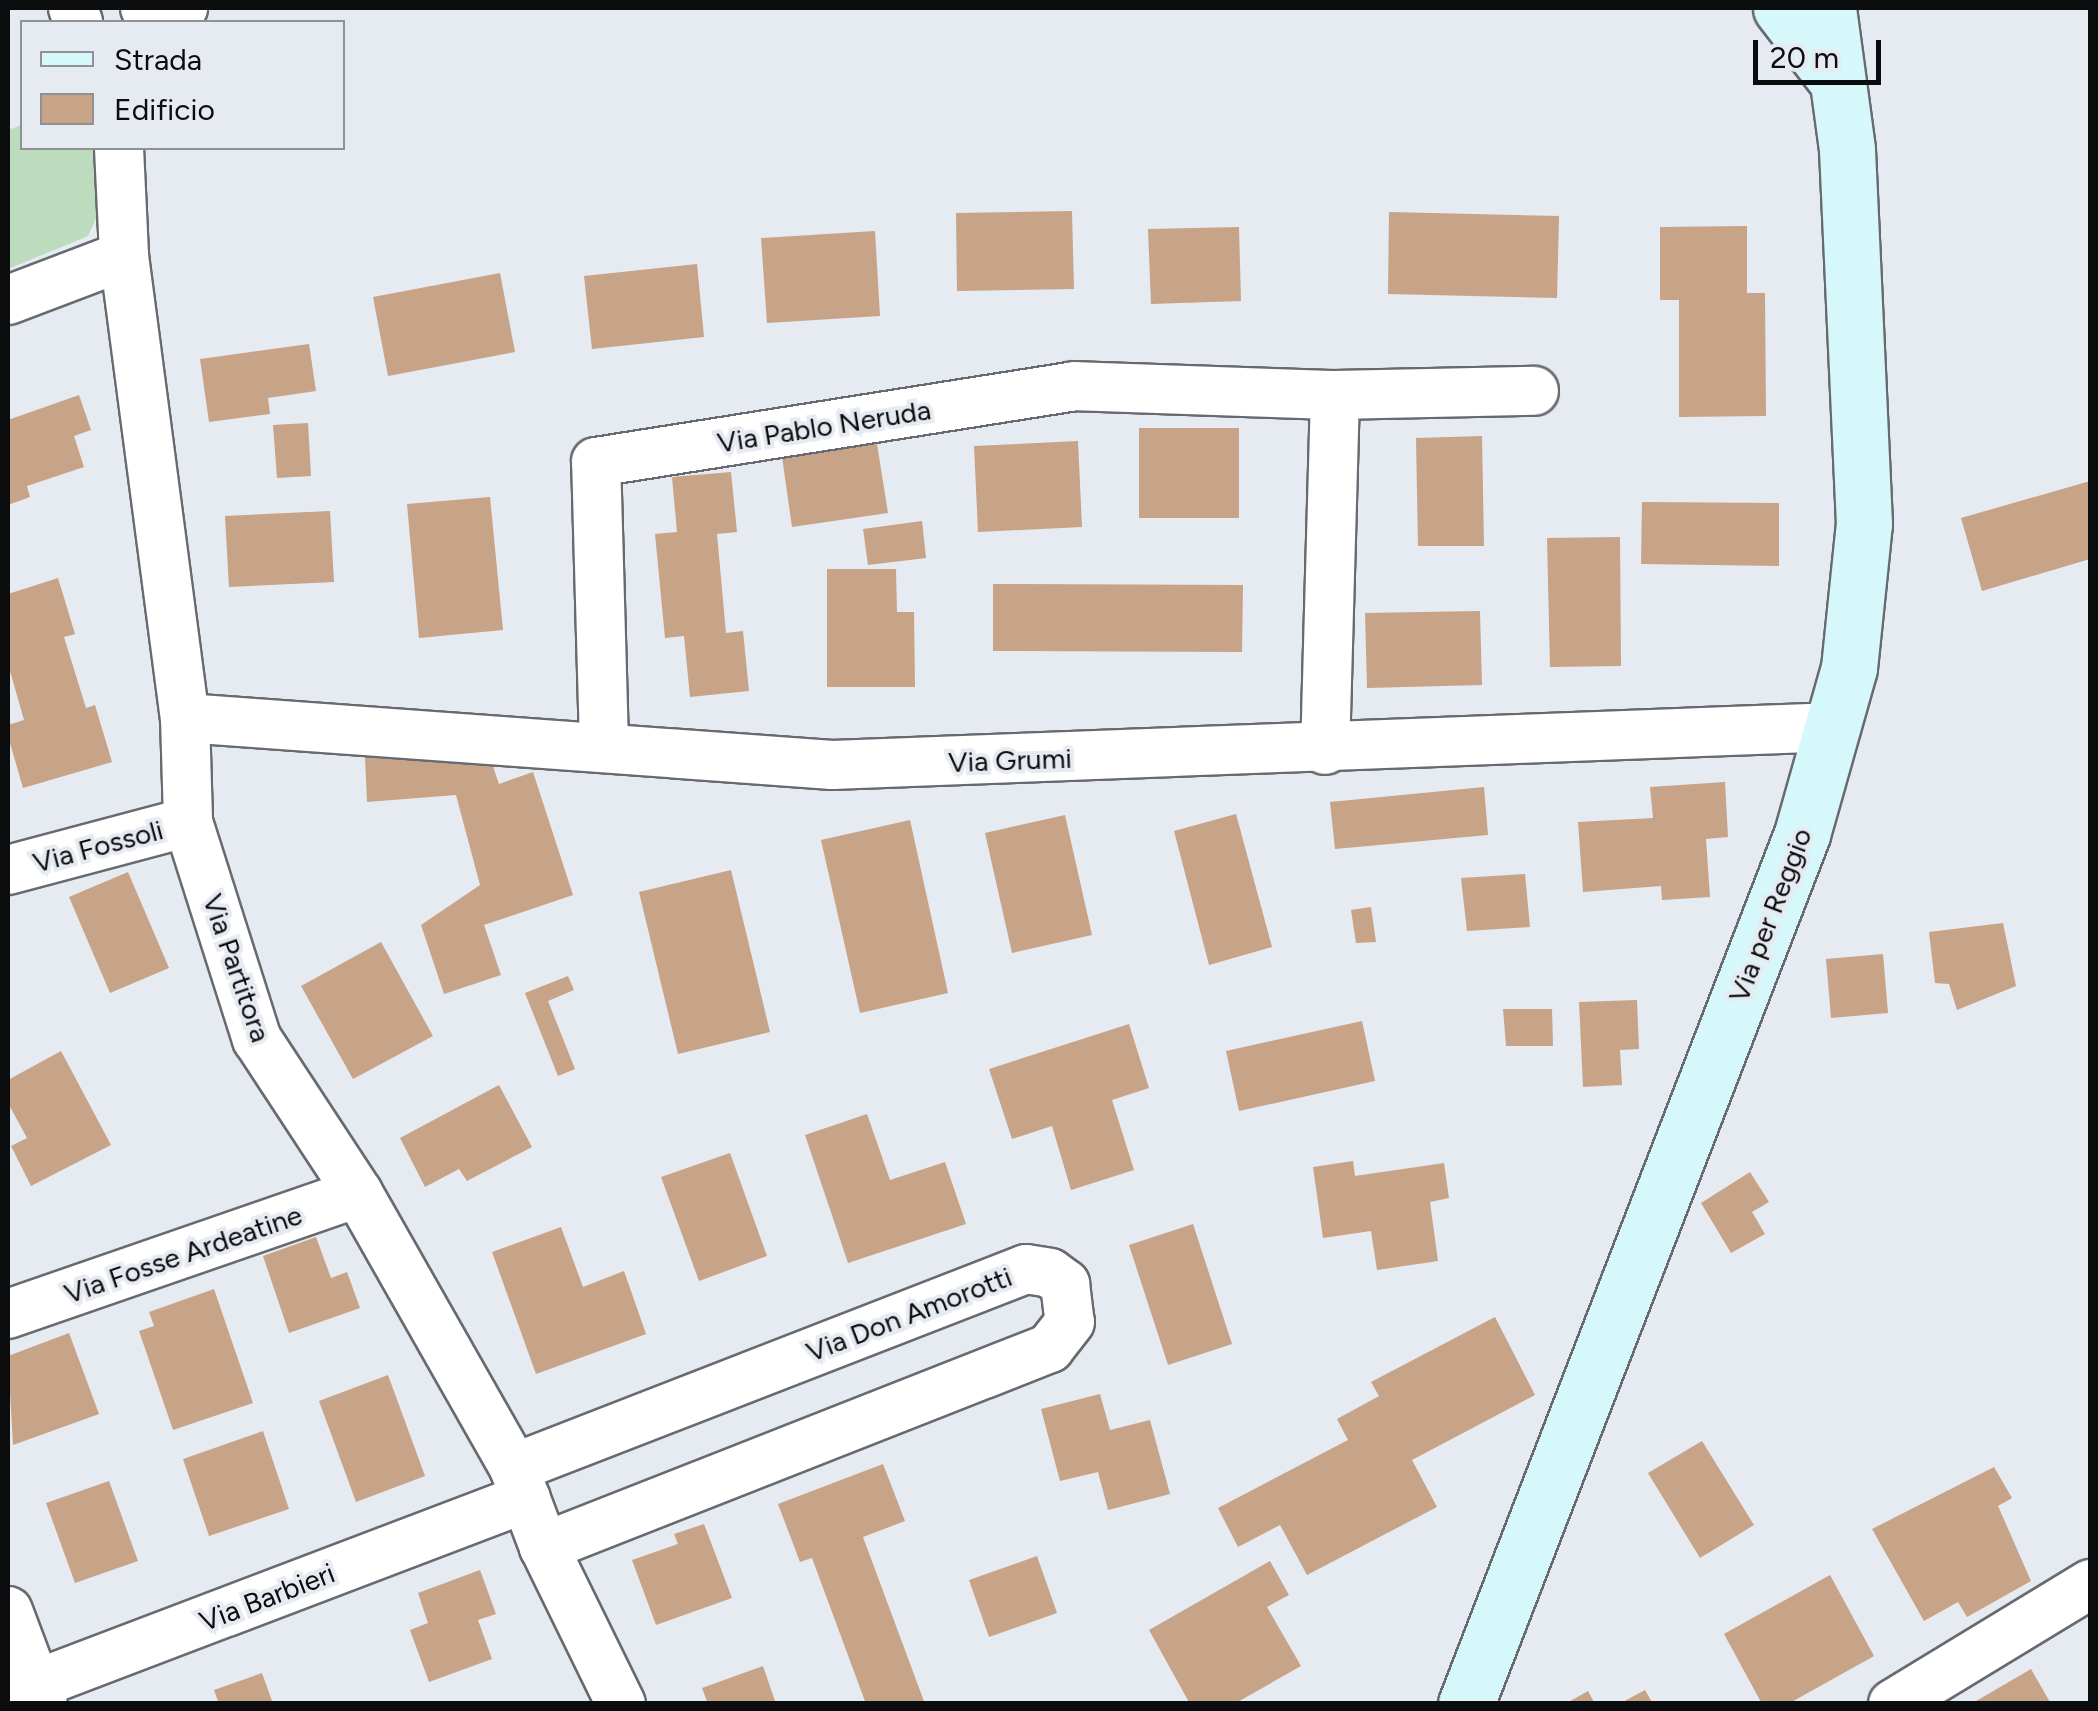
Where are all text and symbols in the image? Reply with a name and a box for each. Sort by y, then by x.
legend [20,20,345,150]
scale bar [1758,20,1886,82]
text: 20 m [1770,39,1839,76]
text: Strada [114,41,202,78]
text: Edificio [114,91,215,128]
street label: Via Pablo Neruda [715,393,933,459]
street label: Via Grumi [948,741,1072,779]
street label: Via Fossoli [29,813,167,879]
street label: Via per Reggio [1721,823,1819,1007]
street label: Via Partitora [196,890,278,1046]
street label: Via Fosse Ardeatine [60,1198,306,1310]
street label: Via Don Amorotti [801,1259,1017,1369]
street label: Via Barbieri [195,1556,339,1638]

